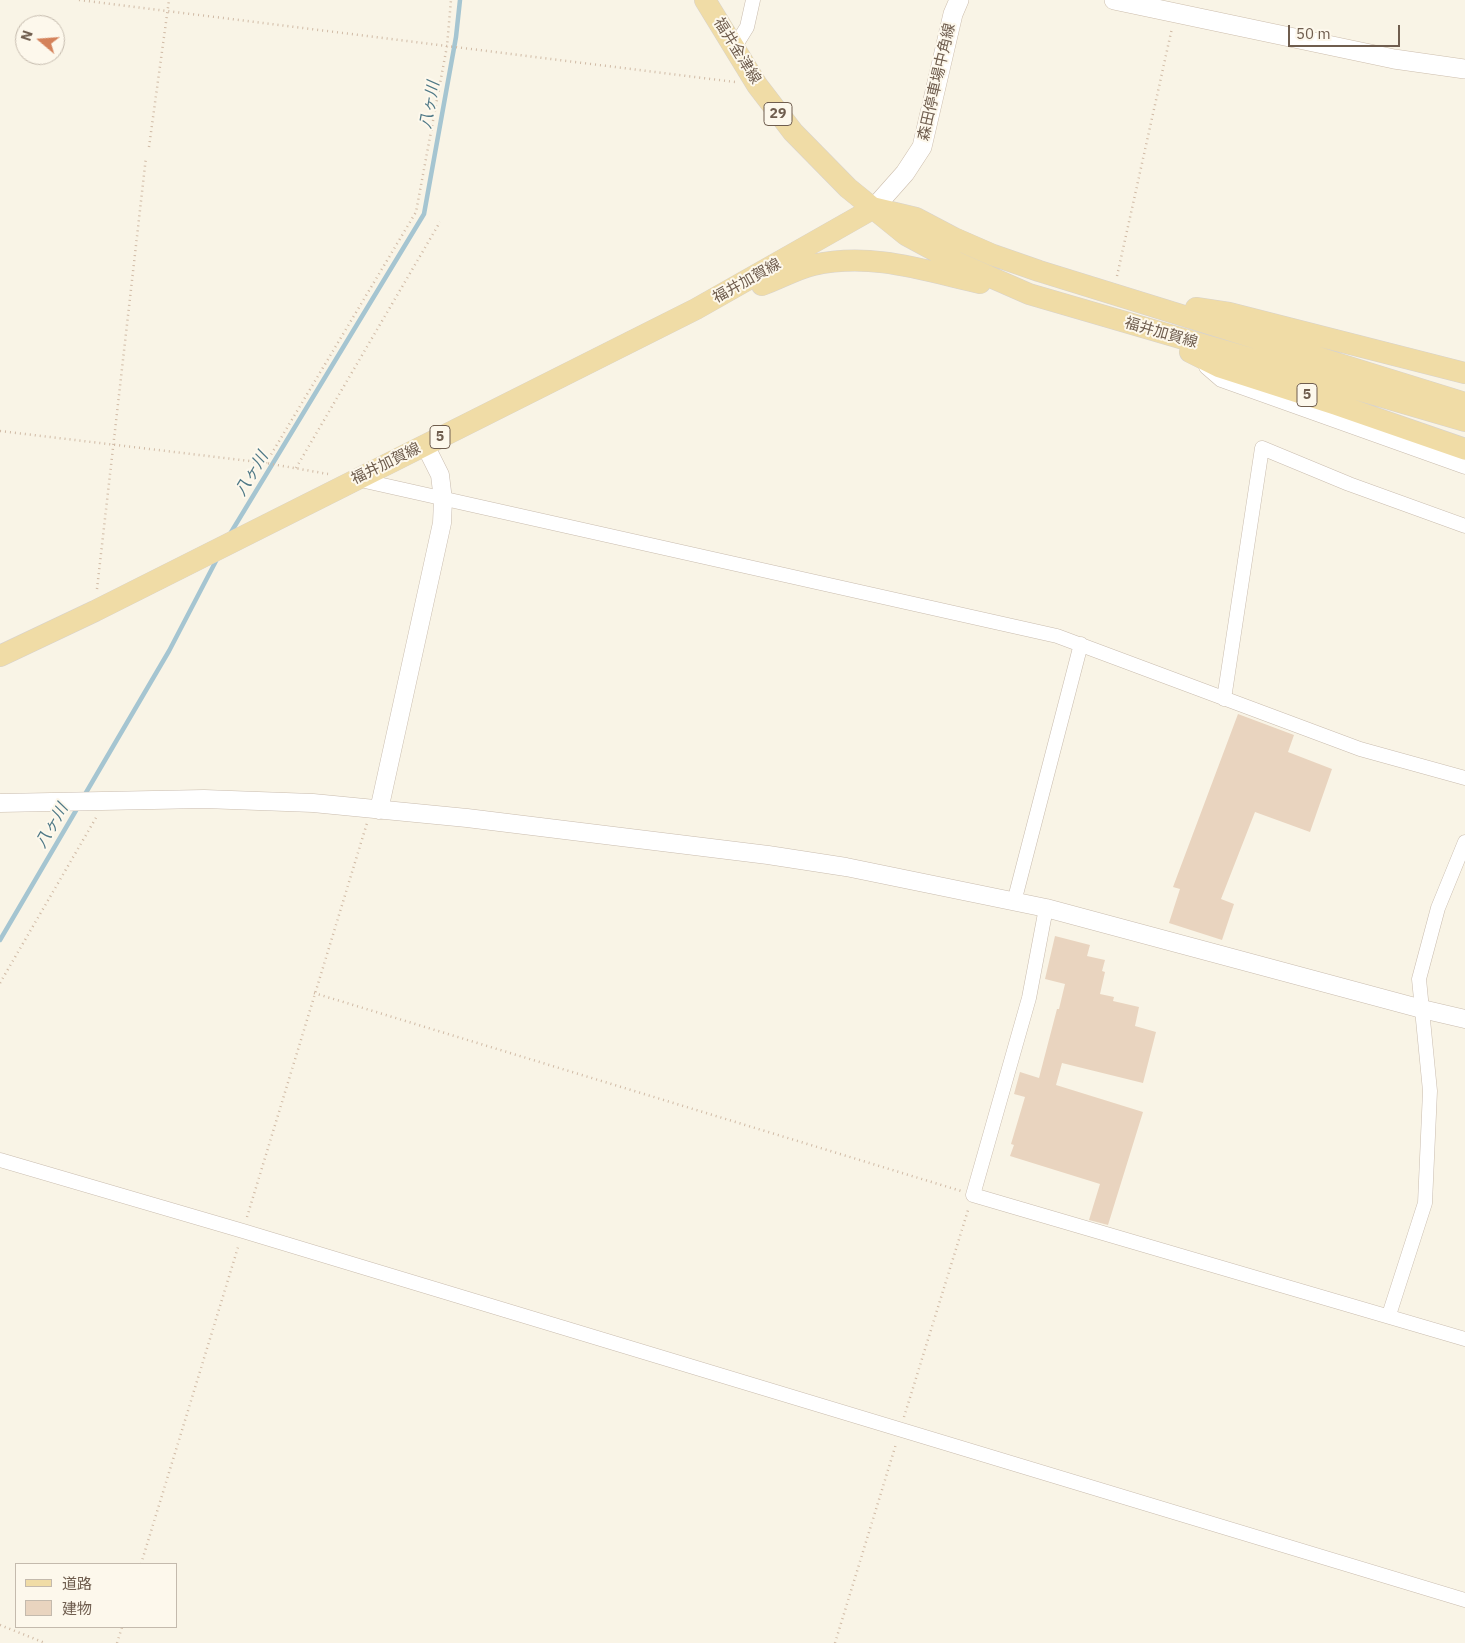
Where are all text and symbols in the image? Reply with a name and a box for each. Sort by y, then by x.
street label: 福井金津線 [709,14,765,88]
north arrow [15,15,65,65]
scale bar [1290,15,1402,47]
street label: 森田停車場中角線 [915,22,959,142]
text: 50 m [1296,24,1331,43]
text: N [17,28,37,43]
water label: 八ヶ川 [416,80,444,130]
road number: 29 [764,102,792,126]
street label: 福井加賀線 [710,255,784,307]
street label: 福井加賀線 [1122,314,1200,352]
road number: 5 [1297,384,1317,406]
road number: 5 [430,426,450,448]
street label: 福井加賀線 [348,439,424,489]
water label: 八ヶ川 [231,448,273,500]
water label: 八ヶ川 [32,800,72,852]
legend [15,1563,178,1628]
text: 道路 [62,1574,92,1593]
text: 建物 [62,1599,92,1618]

